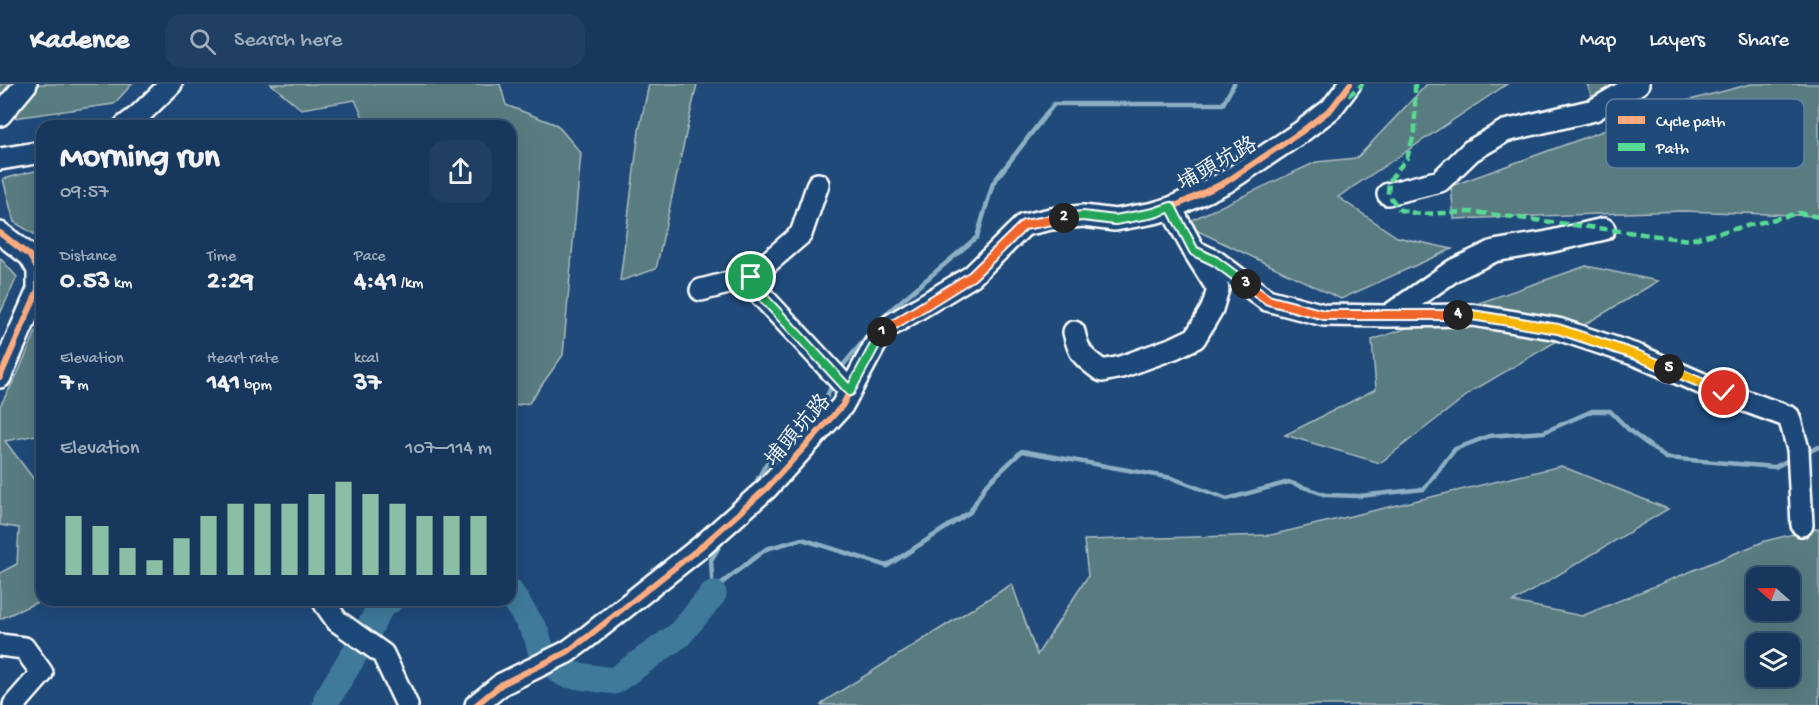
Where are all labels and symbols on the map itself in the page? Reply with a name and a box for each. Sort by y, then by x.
legend [1606,99,1804,168]
text: Cycle path [1656,114,1726,133]
street label: 埔頭坑路 [1172,131,1263,198]
text: Path [1655,141,1689,160]
pin: 2 [1049,203,1079,233]
pin [725,251,776,302]
pin: 3 [1231,269,1261,299]
pin: 4 [1443,300,1473,330]
pin: 1 [867,317,897,347]
pin: 5 [1654,354,1684,384]
pin [1698,367,1749,418]
street label: 埔頭坑路 [759,389,838,473]
north arrow [1746,567,1800,621]

